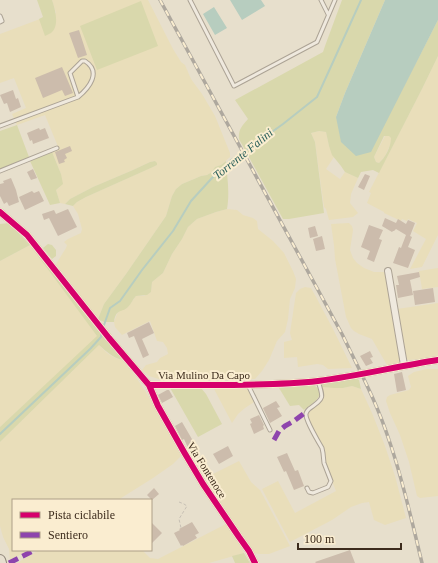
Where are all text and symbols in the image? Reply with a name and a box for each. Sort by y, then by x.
water label: Torrente Falini [210,126,276,182]
street label: Via Mulino Da Capo [158,369,250,381]
street label: Via Fontenoce [185,440,229,500]
legend [12,499,152,551]
text: Pista ciclabile [48,508,115,522]
scale bar [298,525,401,551]
text: Sentiero [48,528,88,542]
text: 100 m [304,532,335,546]

